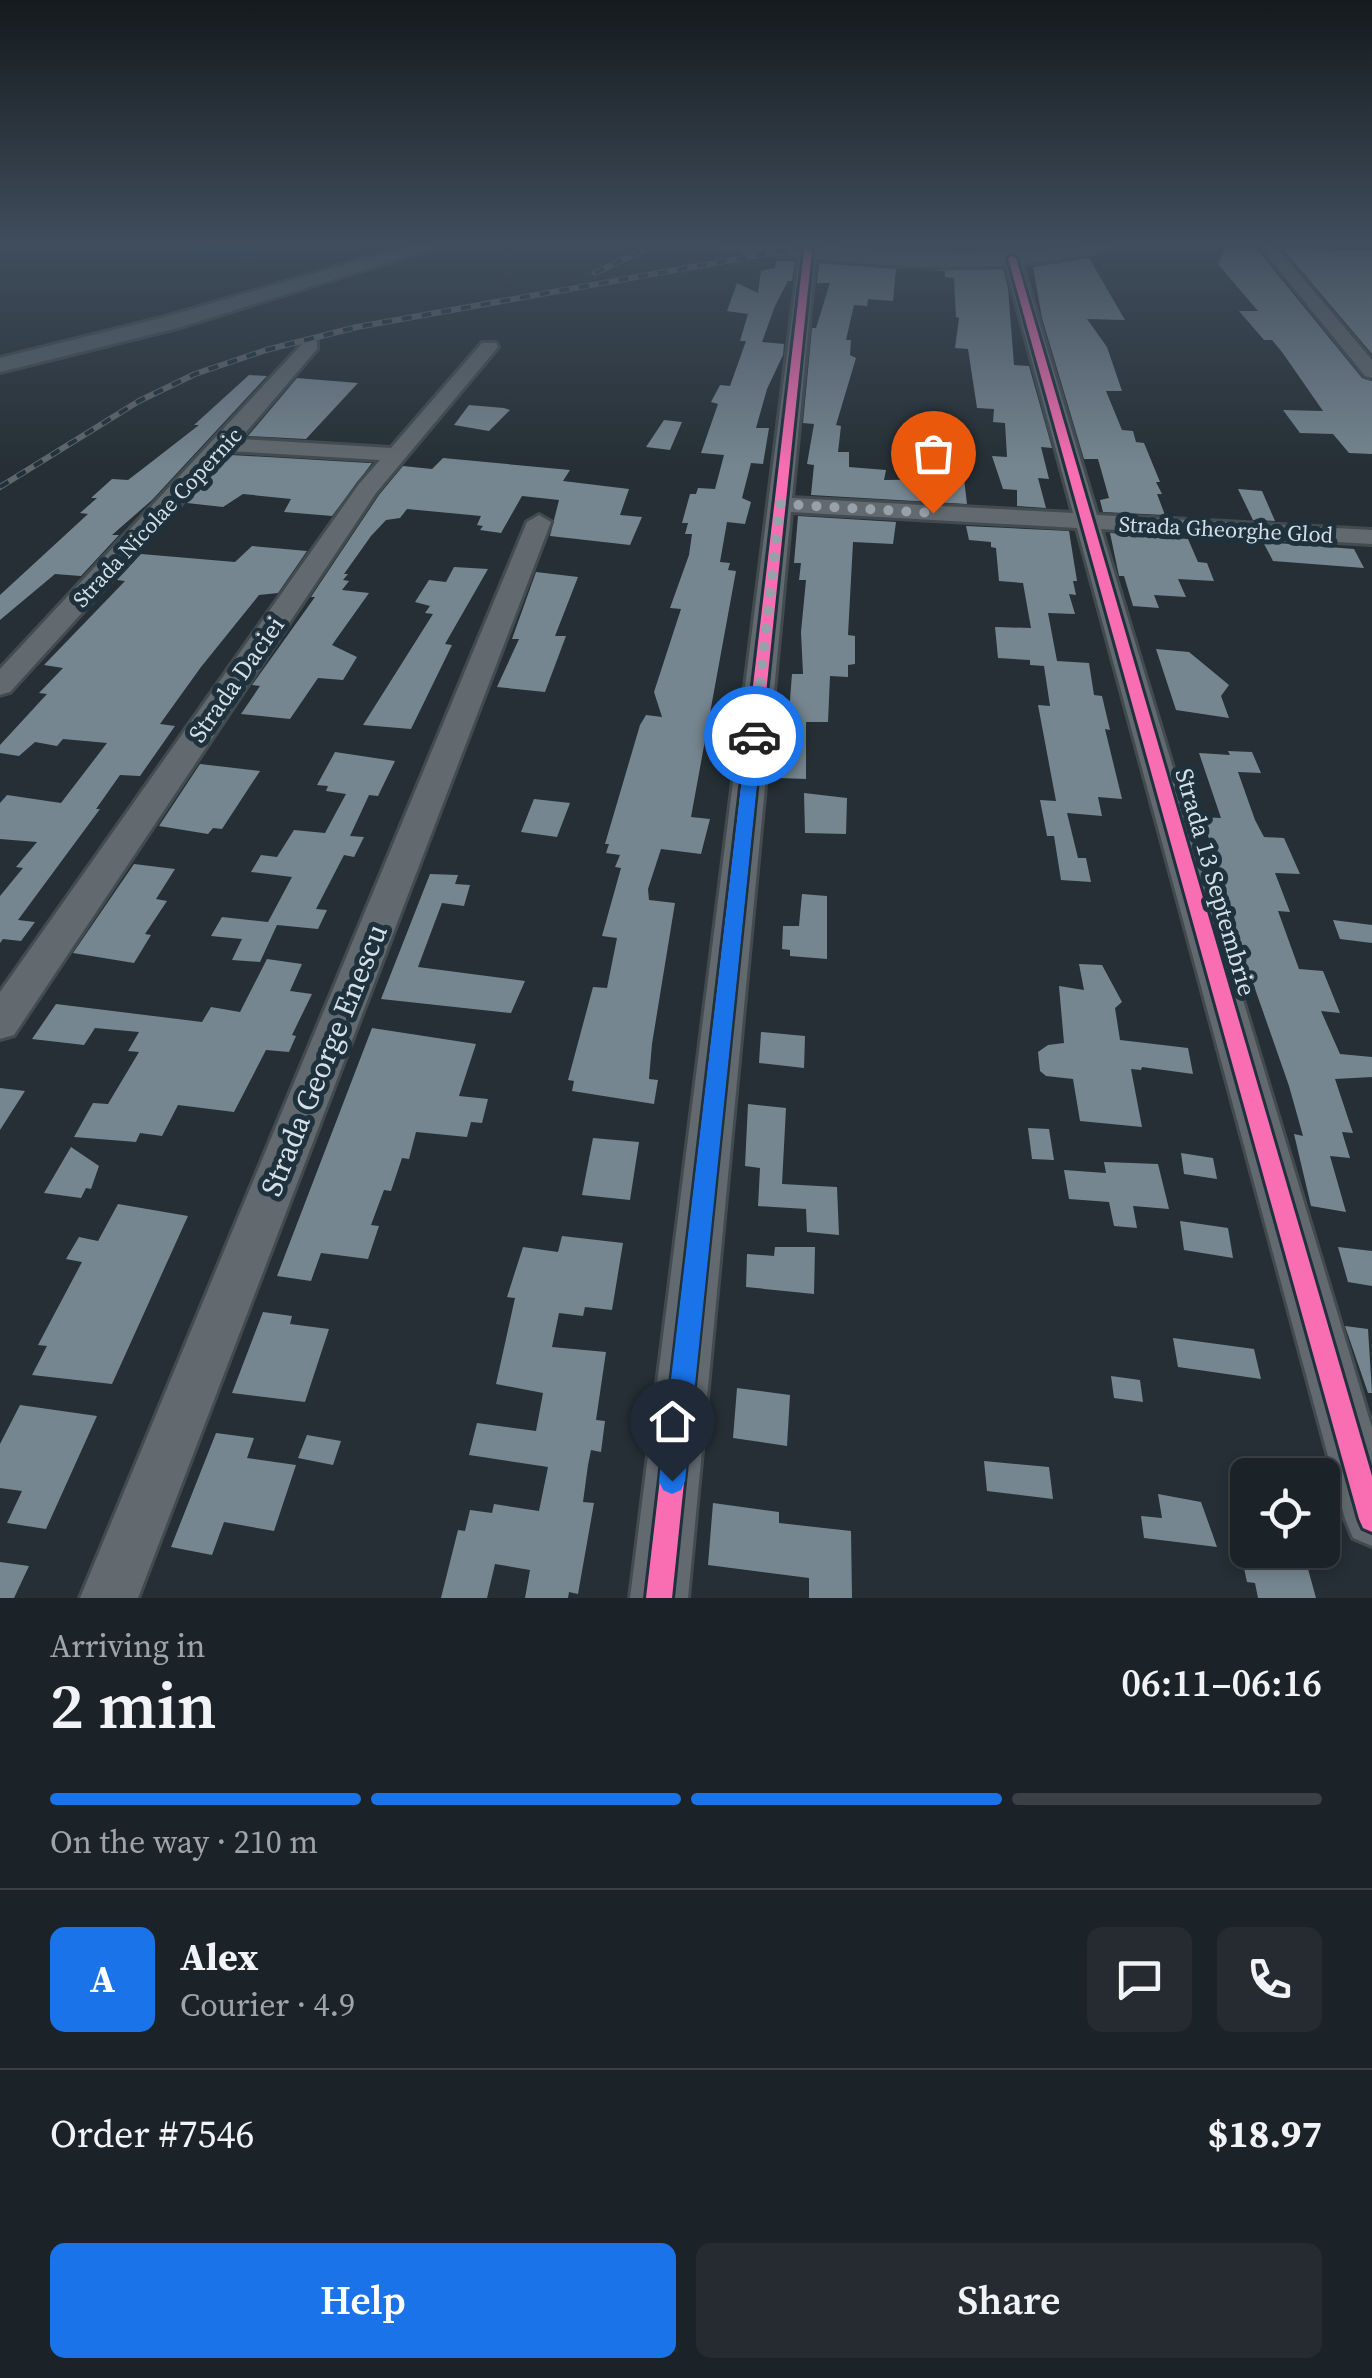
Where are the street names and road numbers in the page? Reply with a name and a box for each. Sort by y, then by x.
street label: Strada Nicolae Copernic [66,420,249,614]
street label: Strada Gheorghe Glod [1118,508,1334,550]
street label: Strada Daciei [180,609,292,749]
street label: Strada 13 Septembrie [1167,764,1265,1000]
street label: Strada George Enescu [250,918,397,1202]

